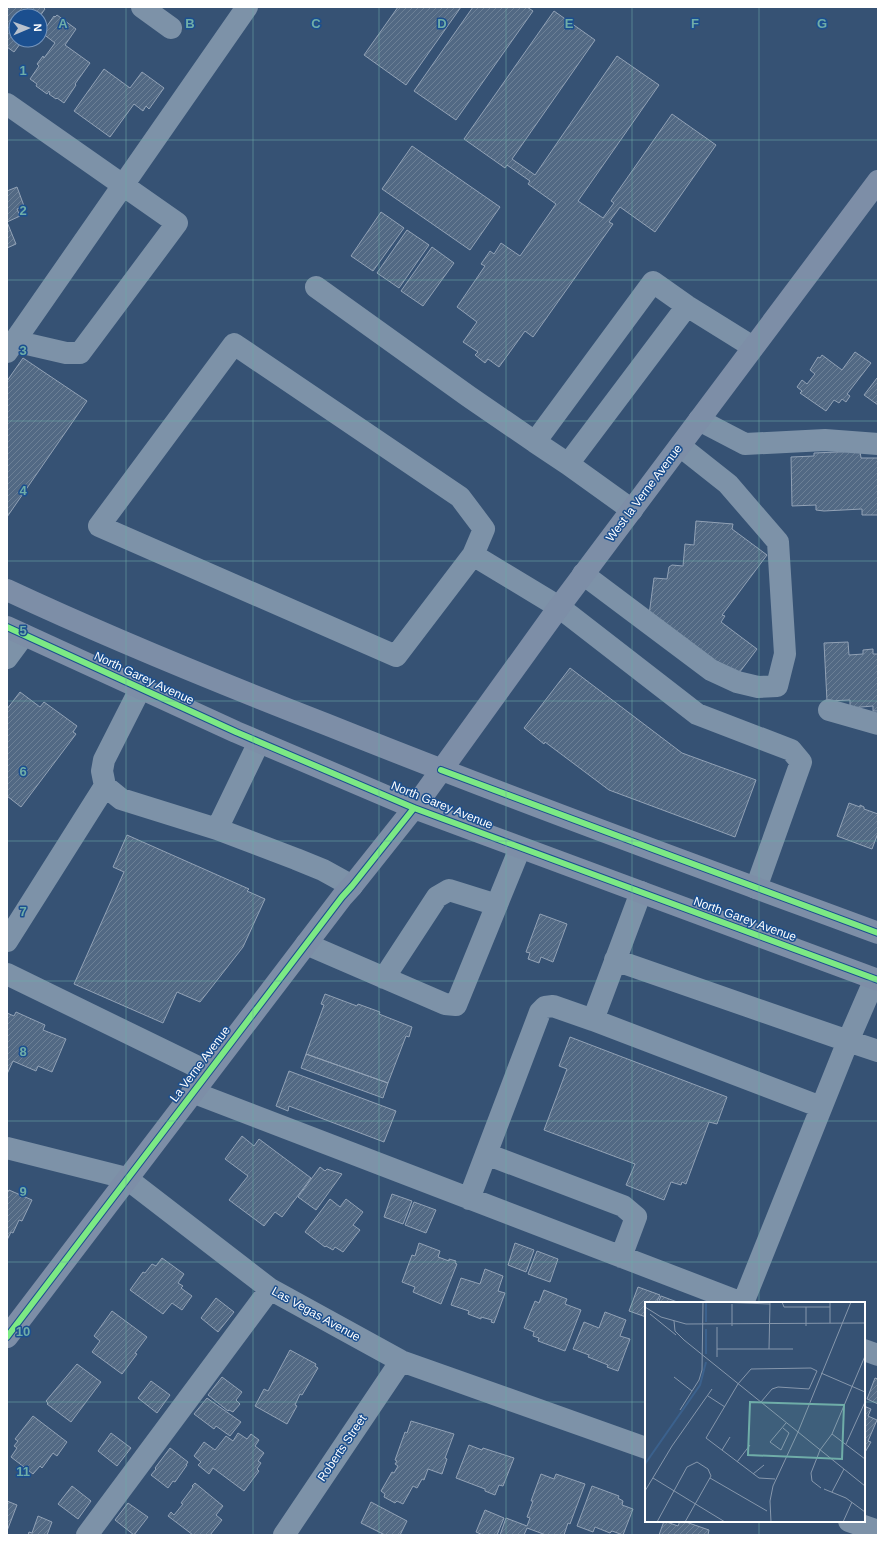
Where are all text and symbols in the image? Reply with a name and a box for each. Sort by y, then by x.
north arrow [8,8,48,48]
text: A [58,16,68,31]
text: B [185,16,195,31]
text: C [311,16,321,31]
text: D [437,16,447,31]
text: E [565,16,574,31]
text: F [691,16,699,31]
text: G [817,16,827,31]
text: N [32,23,44,32]
text: 1 [19,63,27,78]
text: 2 [19,203,27,218]
text: 3 [19,343,27,358]
street label: West la Verne Avenue [603,442,685,544]
text: 4 [19,483,27,498]
text: 5 [19,623,27,638]
street label: North Garey Avenue [92,649,196,707]
text: 6 [19,764,27,779]
street label: North Garey Avenue [389,778,495,832]
street label: North Garey Avenue [692,894,799,944]
text: 7 [19,904,27,919]
street label: La Verne Avenue [167,1023,233,1105]
text: 8 [19,1044,27,1059]
text: 9 [19,1184,27,1199]
street label: Las Vegas Avenue [269,1284,363,1344]
inset map [645,1302,865,1522]
text: 10 [16,1324,30,1339]
street label: Roberts Street [315,1411,370,1484]
text: 11 [16,1464,30,1479]

